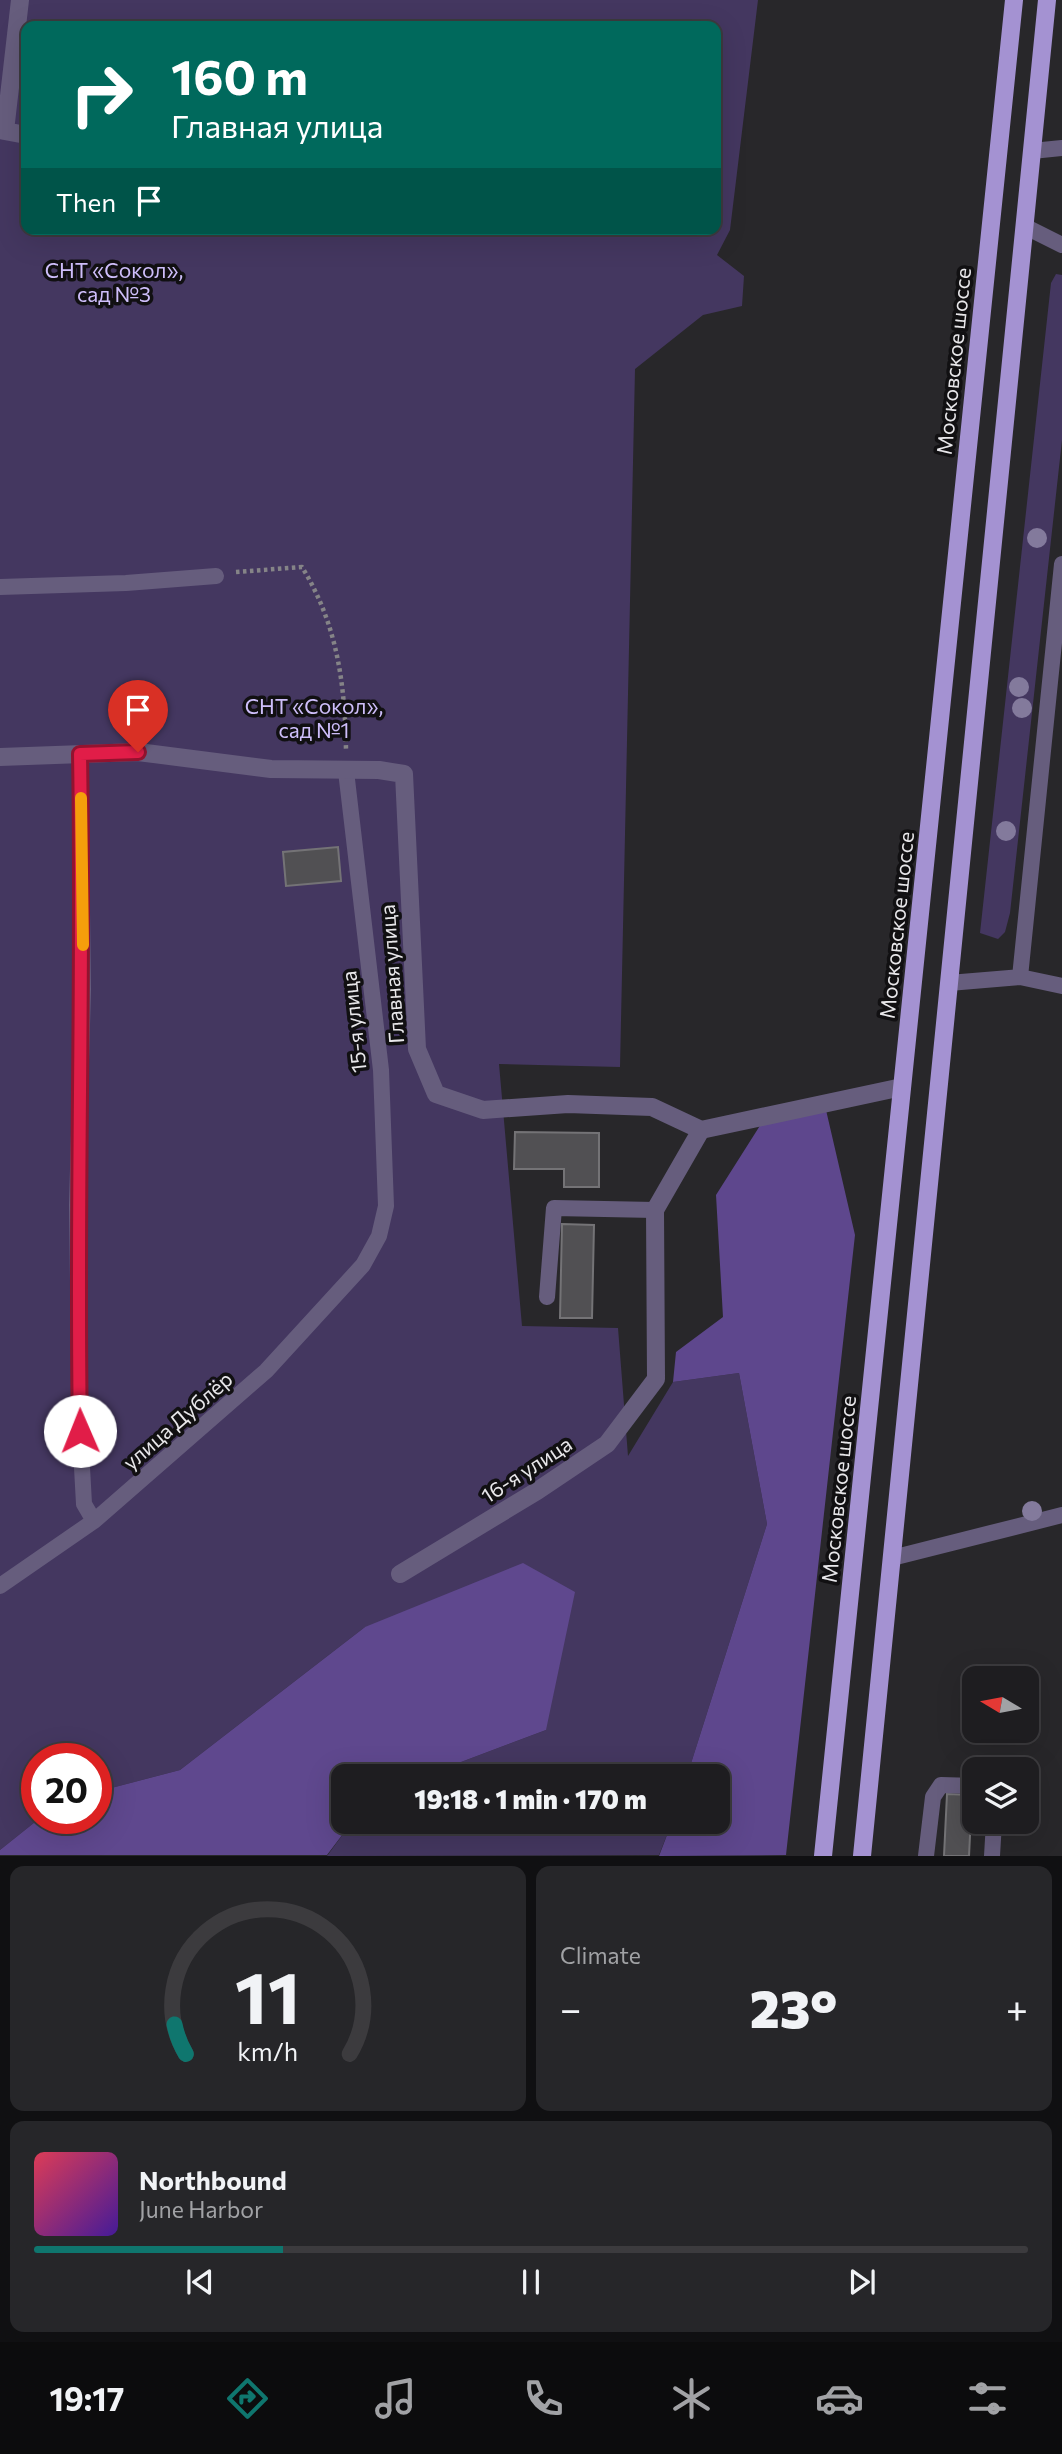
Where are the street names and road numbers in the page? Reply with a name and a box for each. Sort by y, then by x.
street label: Московское шоссе [931,266,975,456]
street label: Московское шоссе [874,830,918,1020]
street label: Главная улица [374,904,408,1044]
street label: 15-я улица [335,970,371,1074]
street label: улица Дублёр [117,1366,237,1474]
street label: Московское шоссе [816,1394,860,1584]
street label: 16-я улица [476,1430,576,1508]

